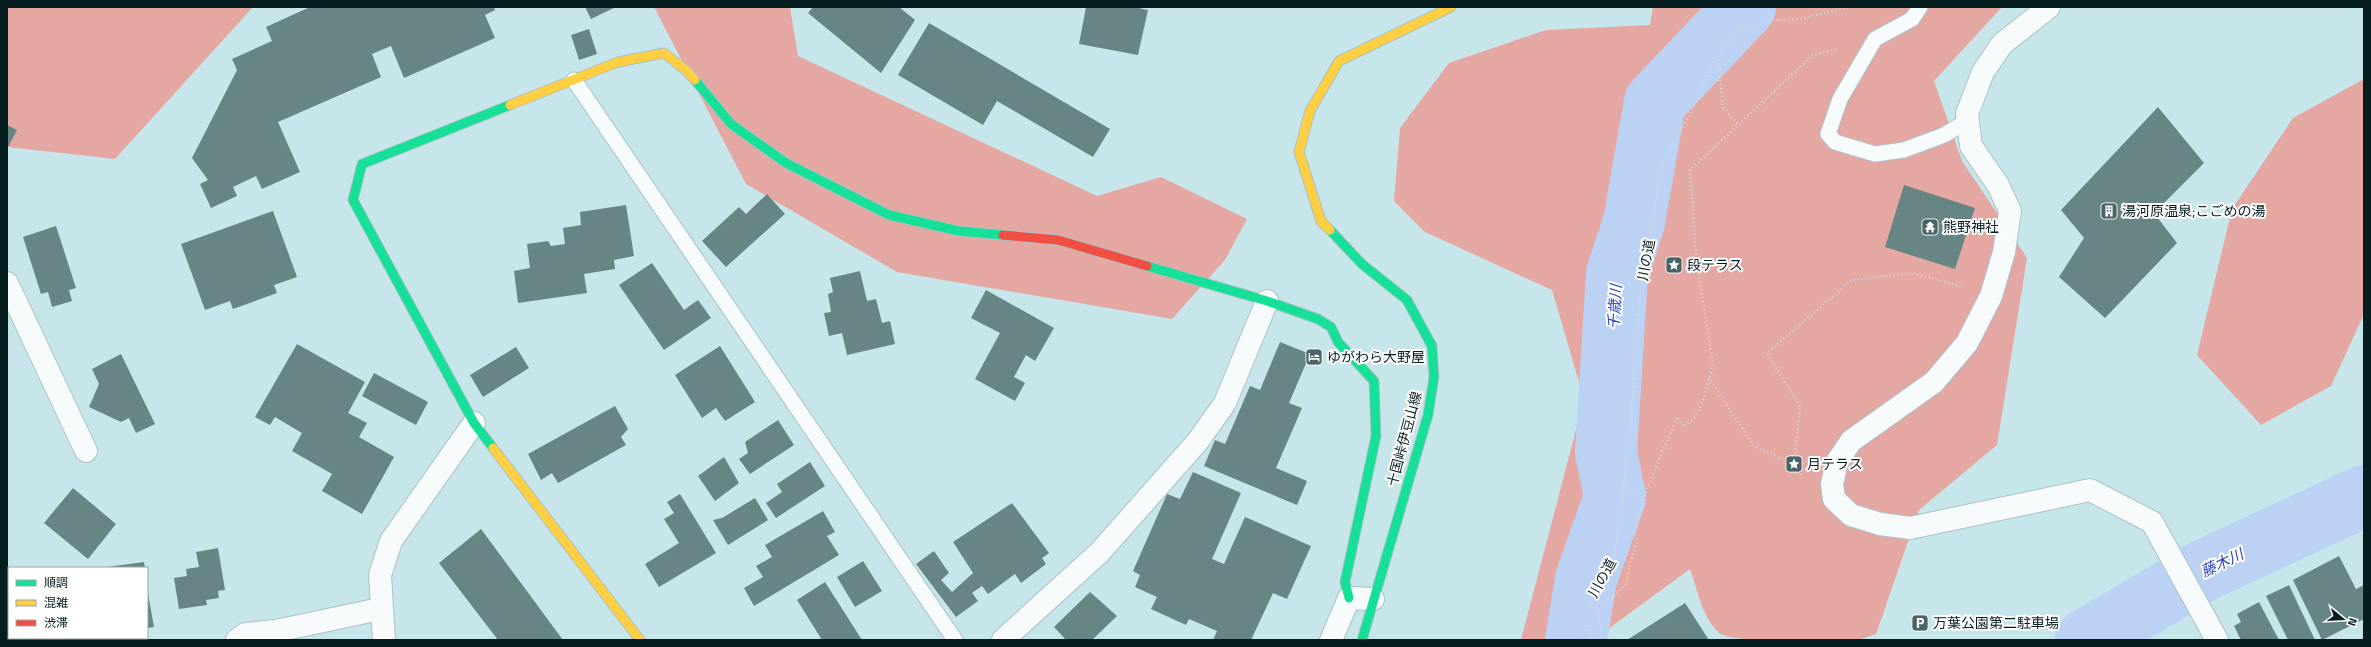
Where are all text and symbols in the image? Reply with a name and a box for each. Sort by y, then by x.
place label: 湯河原温泉;こごめの湯 [2122,200,2265,221]
building icon: 湯河原温泉;こごめの湯 [2099,201,2119,221]
place label: 熊野神社 [1943,216,1999,237]
temple icon: 熊野神社 [1920,217,1940,237]
street label: 川の道 [1632,237,1659,282]
place label: 段テラス [1687,254,1743,275]
place icon: 段テラス [1664,255,1684,275]
water label: 千歳川 [1602,282,1627,330]
place label: ゆがわら大野屋 [1327,346,1425,367]
hotel icon: ゆがわら大野屋 [1304,347,1324,367]
street label: 十国峠伊豆山線 [1381,389,1426,489]
place label: 月テラス [1807,453,1863,474]
place icon: 月テラス [1784,454,1804,474]
water label: 藤木川 [2197,541,2249,583]
street label: 川の道 [1582,554,1621,601]
legend [8,567,148,639]
text: 順調 [44,573,68,592]
text: 混雑 [44,593,68,612]
north arrow [2323,599,2363,639]
place label: 万葉公園第二駐車場 [1933,612,2059,633]
text: 渋滞 [44,613,68,632]
parking icon: 万葉公園第二駐車場 [1910,613,1930,633]
text: N [2344,616,2361,628]

